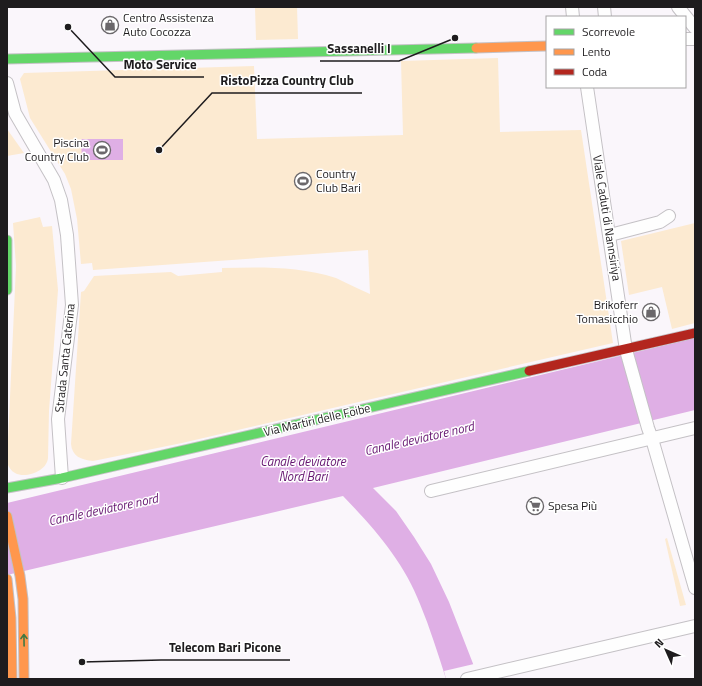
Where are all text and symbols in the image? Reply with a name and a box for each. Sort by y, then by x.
place label: Centro Assistenza Auto Cocozza [123,8,214,41]
shop icon: Centro Assistenza Auto Cocozza [100,15,120,35]
legend [546,16,686,88]
text: Scorrevole [582,22,635,41]
callout: Sassanelli I [320,36,399,61]
text: Sassanelli I [327,38,391,58]
text: Lento [582,42,611,61]
callout: Moto Service [115,52,204,77]
text: Moto Service [123,54,197,74]
text: Coda [582,62,607,81]
callout: RistoPizza Country Club [212,68,362,93]
text: RistoPizza Country Club [220,70,354,90]
place label: Piscina Country Club [25,133,89,166]
sports icon: Piscina Country Club [92,140,112,160]
street label: Viale Caduti di Nannsiriya [588,154,627,282]
place label: Country Club Bari [316,164,361,197]
sports icon: Country Club Bari [293,171,313,191]
place label: Brikoferr Tomasicchio [576,295,638,328]
street label: Strada Santa Caterina [49,302,80,413]
shop icon: Brikoferr Tomasicchio [641,302,661,322]
street label: Via Martiri delle Foibe [262,398,372,441]
water label: Canale deviatore nord [362,415,477,460]
water label: Canale deviatore Nord Bari [260,451,347,486]
water label: Canale deviatore nord [46,487,161,530]
supermarket icon: Spesa Più [525,496,545,516]
place label: Spesa Più [548,496,597,515]
north arrow [646,630,686,670]
one-way arrow [20,634,28,647]
callout: Telecom Bari Picone [161,635,290,660]
text: N [651,635,667,651]
text: Telecom Bari Picone [169,637,281,657]

